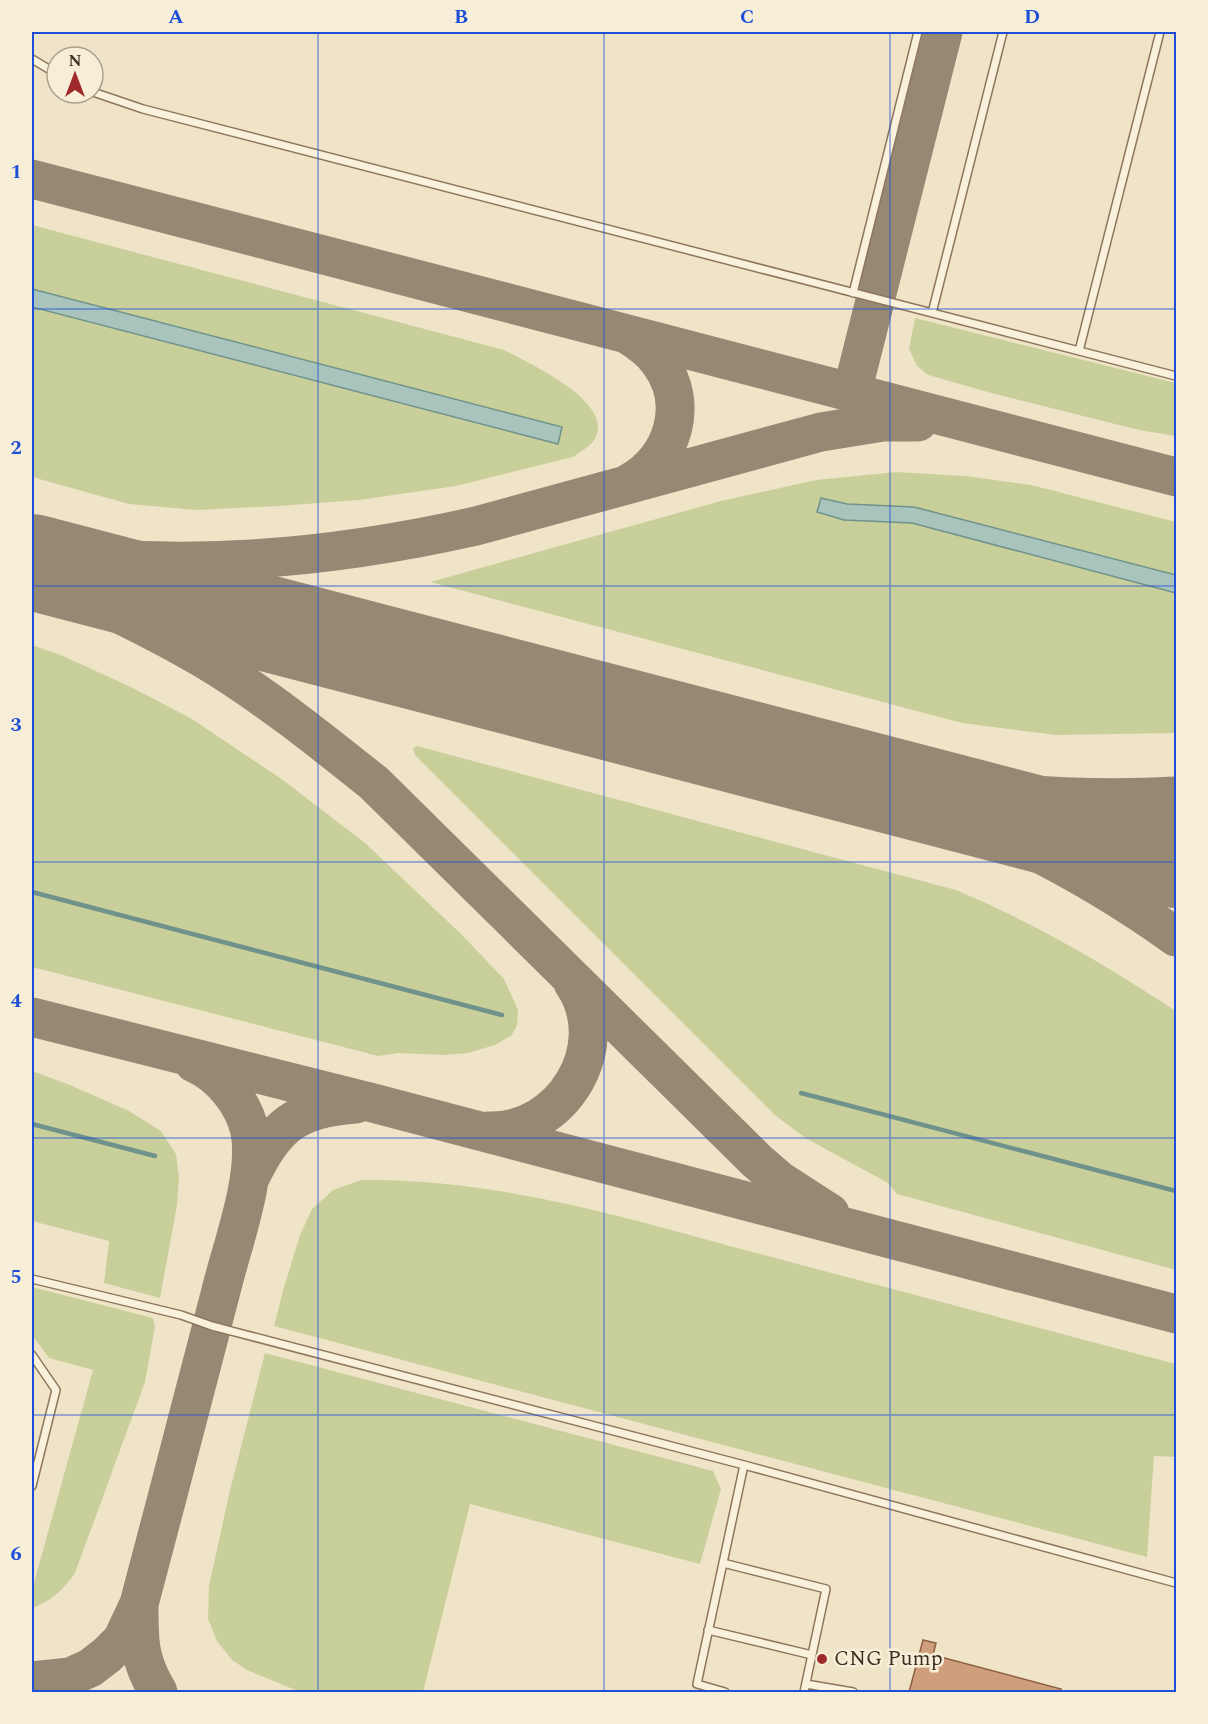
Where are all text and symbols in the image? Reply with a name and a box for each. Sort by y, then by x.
text: A [168,2,184,32]
text: B [454,2,468,32]
text: C [740,2,754,32]
text: D [1024,2,1040,32]
north arrow [45,45,105,105]
text: N [68,49,82,73]
text: 1 [10,157,22,187]
text: 2 [10,433,22,463]
text: 3 [10,710,22,740]
text: 4 [10,986,22,1016]
text: 5 [10,1262,22,1292]
text: 6 [10,1539,22,1569]
place label: CNG Pump [834,1643,943,1675]
marker: CNG Pump [815,1652,829,1666]

